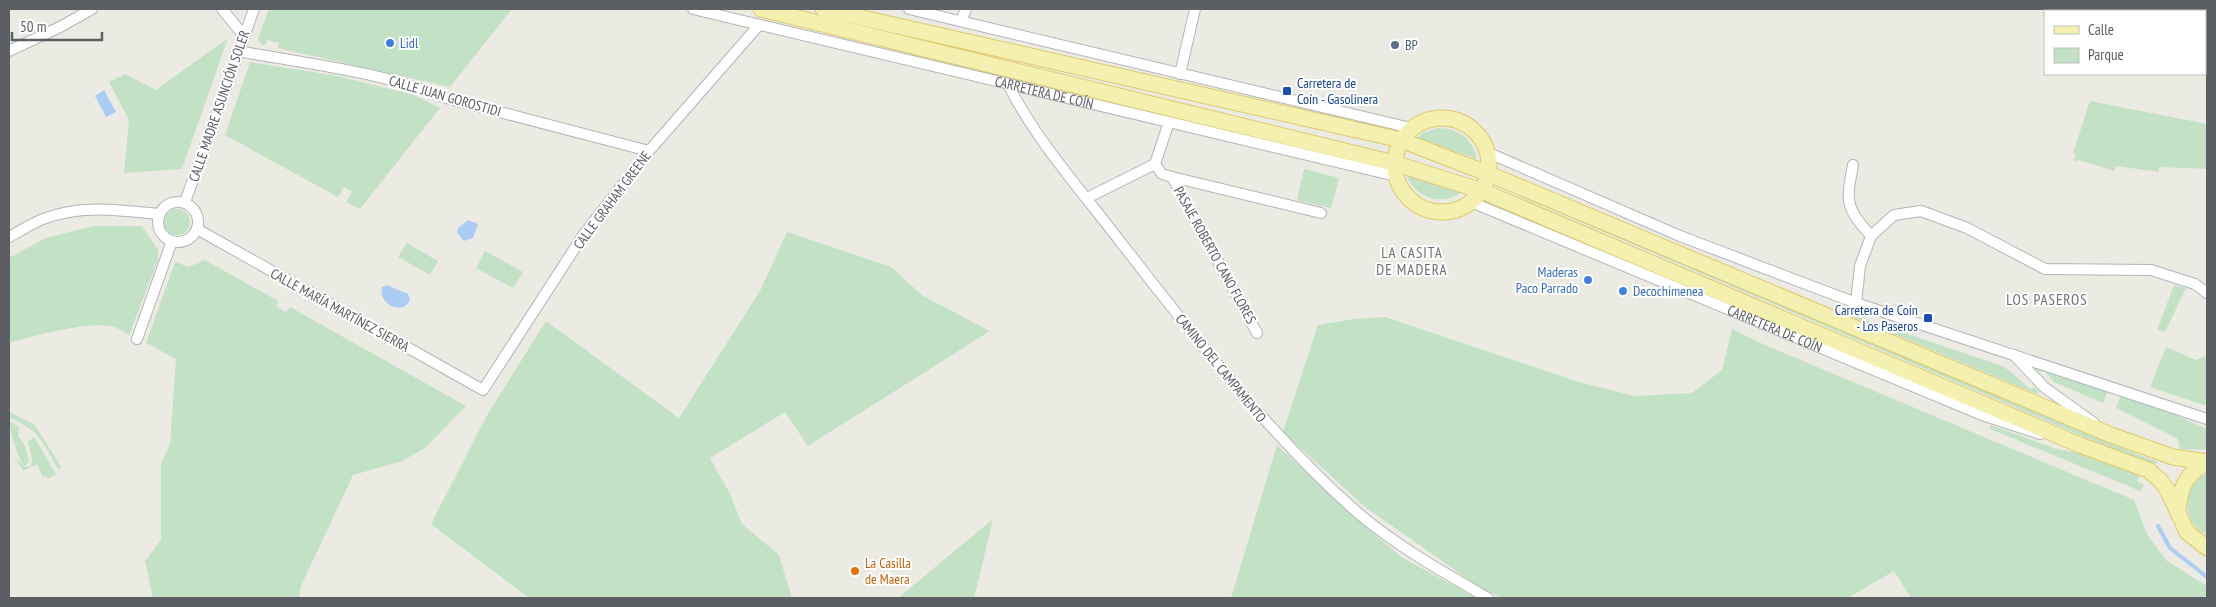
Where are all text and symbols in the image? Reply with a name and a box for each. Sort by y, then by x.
scale bar [12,10,102,42]
legend [2044,10,2206,75]
text: 50 m [20,17,46,36]
text: Calle [2088,20,2114,39]
street label: CALLE MADRE ASUNCIÓN SOLER [185,28,253,184]
place label: Lidl [400,34,419,52]
place label: BP [1405,36,1418,54]
marker: Lidl [384,37,396,49]
marker: BP [1389,39,1401,51]
text: Parque [2088,45,2124,64]
street label: CALLE JUAN GOROSTIDI [387,71,503,121]
street label: CARRETERA DE COÍN [993,72,1095,113]
place label: Carretera de Coín - Gasolinera [1297,74,1378,108]
marker: Carretera de Coín - Gasolinera [1281,85,1293,97]
street label: CALLE GRAHAM GREENE [569,147,655,253]
street label: PASAJE ROBERTO CANO FLORES [1170,183,1260,327]
district label: LA CASITA DE MADERA [1376,243,1448,279]
place label: Maderas Paco Parrado [1516,263,1578,297]
street label: CALLE MARÍA MARTÍNEZ SIERRA [267,264,413,356]
marker: Maderas Paco Parrado [1582,274,1594,286]
place label: Decochimenea [1633,282,1703,300]
marker: Decochimenea [1617,285,1629,297]
district label: LOS PASEROS [2006,290,2088,309]
street label: CARRETERA DE COÍN [1725,301,1825,356]
place label: Carretera de Coín - Los Paseros [1835,301,1918,335]
street label: CAMINO DEL CAMPAMENTO [1172,310,1270,426]
marker: Carretera de Coín - Los Paseros [1922,312,1934,324]
place label: La Casilla de Maera [865,554,911,588]
marker: La Casilla de Maera [849,565,861,577]

